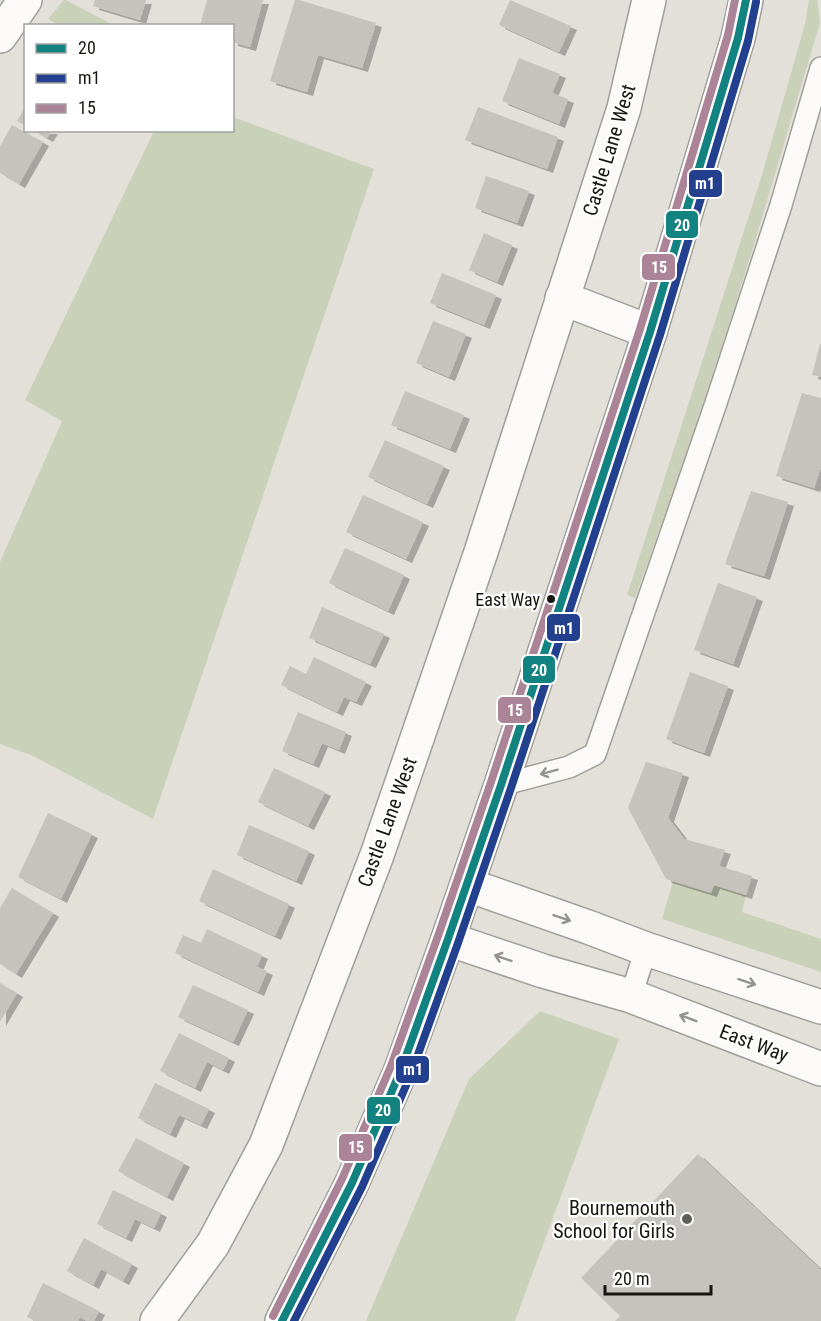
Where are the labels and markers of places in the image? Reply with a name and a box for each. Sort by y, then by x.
place label: East Way [475,589,540,610]
marker: East Way [545,593,557,605]
place label: Bournemouth School for Girls [553,1196,675,1243]
marker: Bournemouth School for Girls [680,1212,694,1226]

